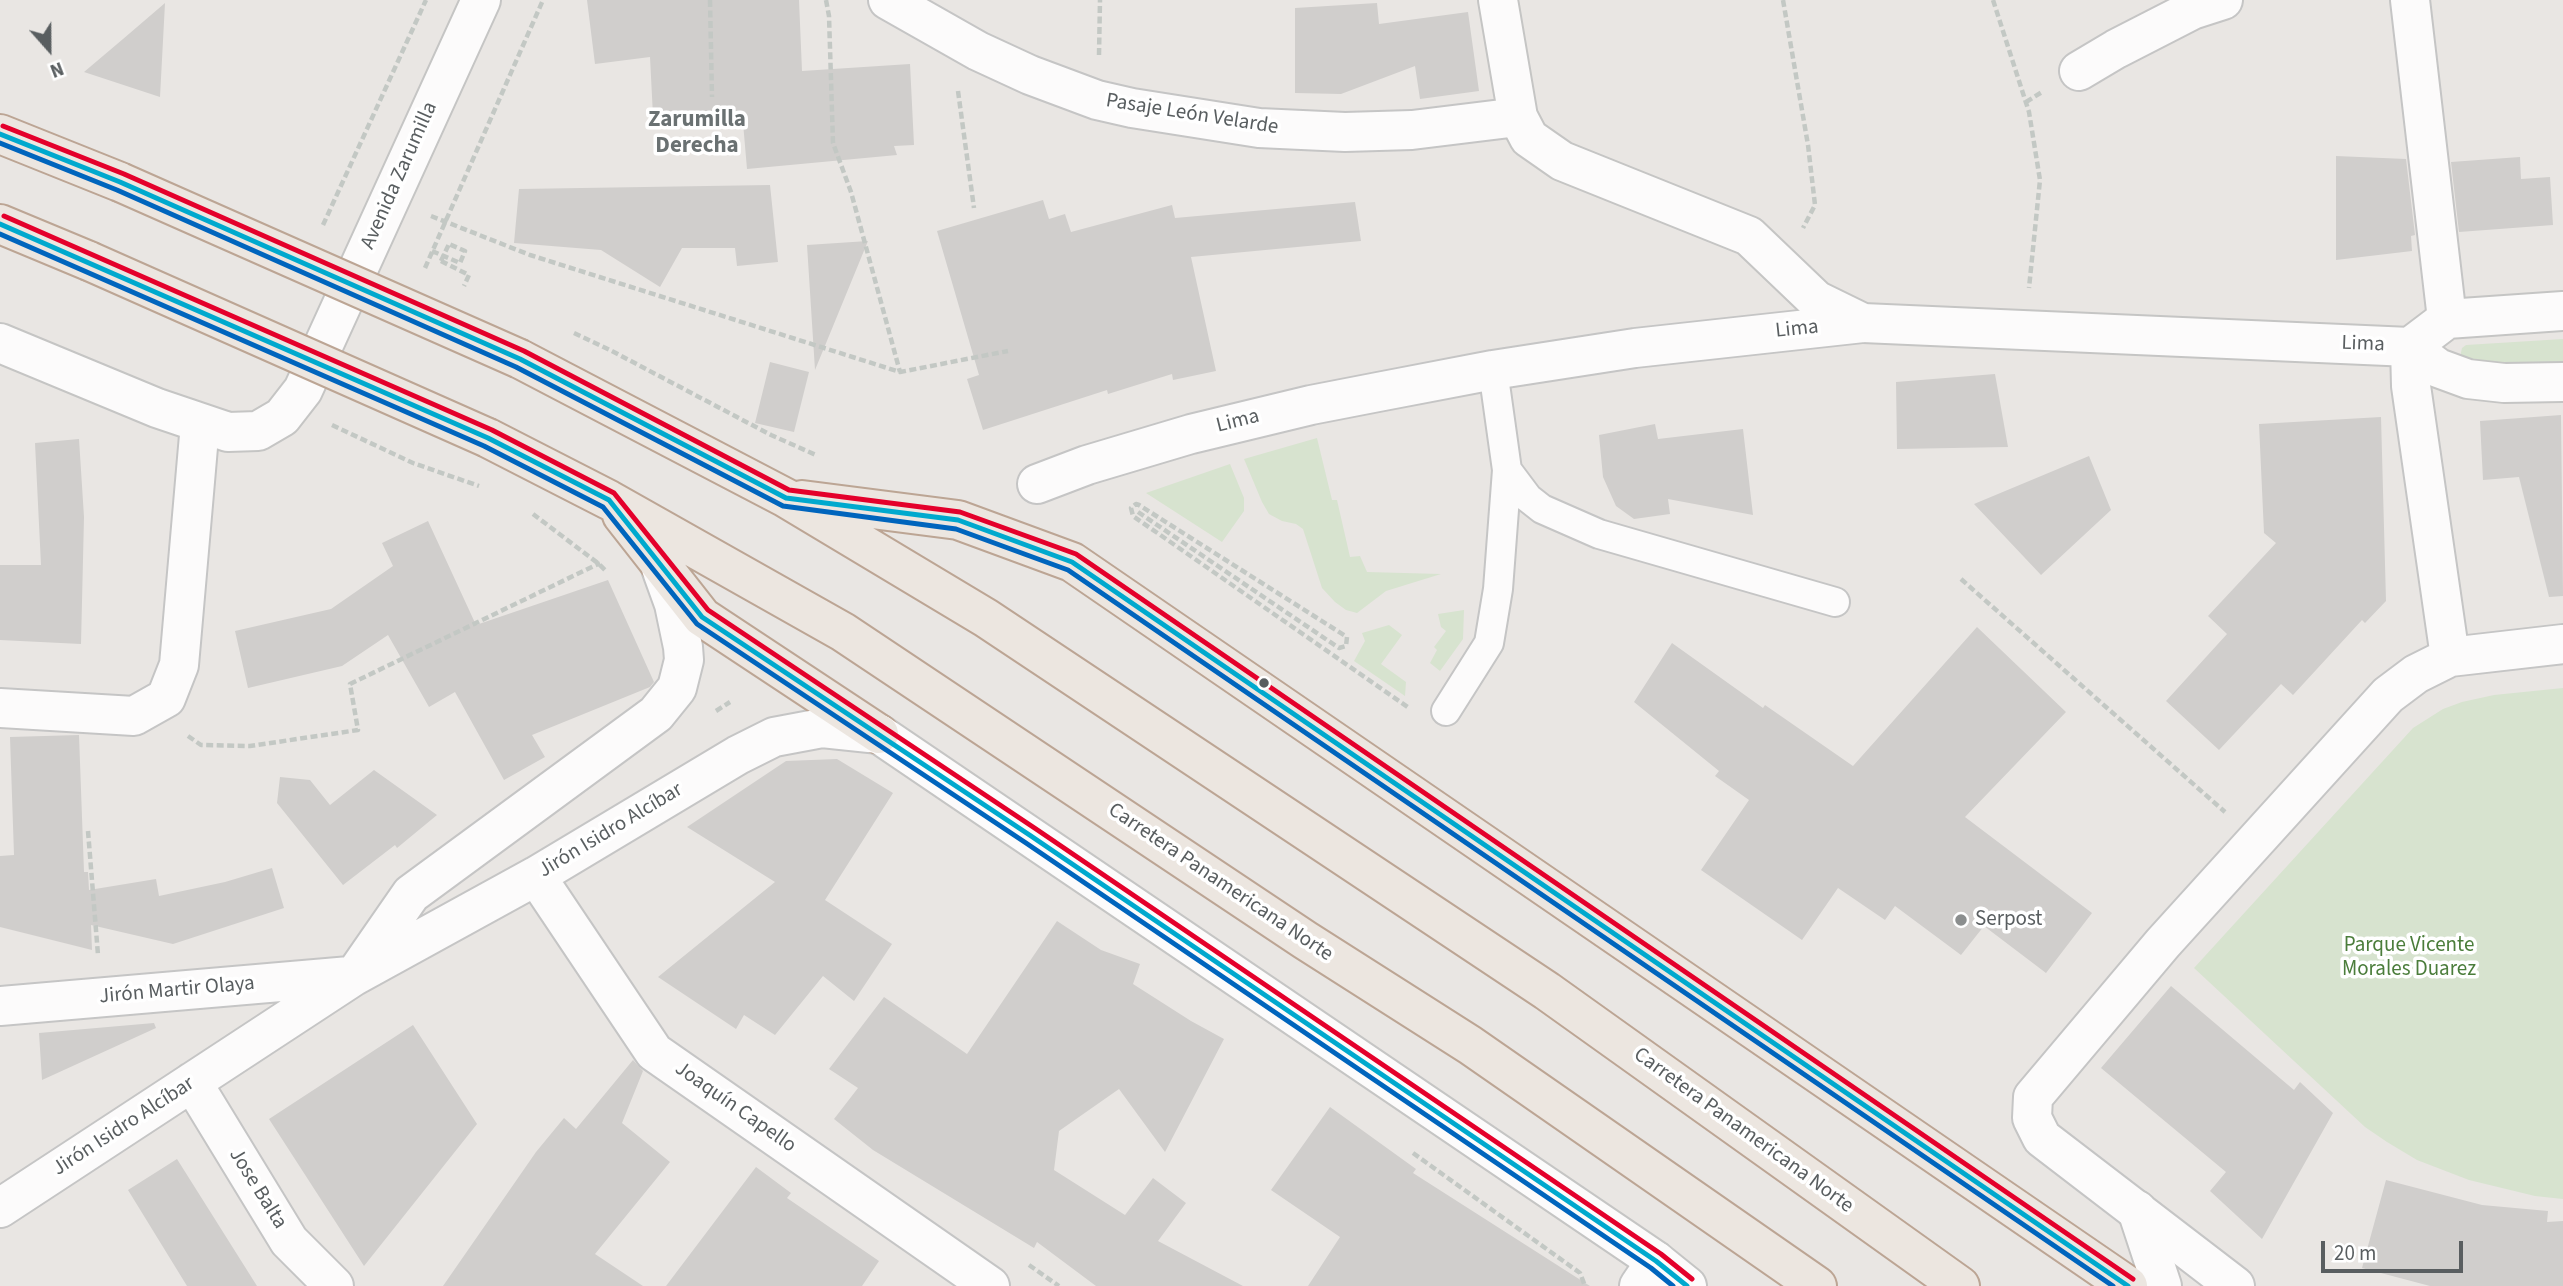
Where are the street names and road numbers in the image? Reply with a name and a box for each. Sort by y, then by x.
street label: Pasaje León Velarde [1104,89,1280,141]
street label: Avenida Zarumilla [356,98,444,254]
street label: Lima [1774,315,1820,345]
street label: Lima [2341,332,2385,358]
street label: Lima [1214,405,1262,439]
street label: Jirón Isidro Alcíbar [534,778,688,884]
street label: Carretera Panamericana Norte [1103,798,1337,968]
street label: Jirón Martir Olaya [98,972,256,1010]
street label: Carretera Panamericana Norte [1628,1043,1858,1219]
street label: Joaquín Capello [669,1057,801,1159]
street label: Jirón Isidro Alcíbar [48,1072,200,1182]
street label: Jose Balta [222,1144,292,1234]

